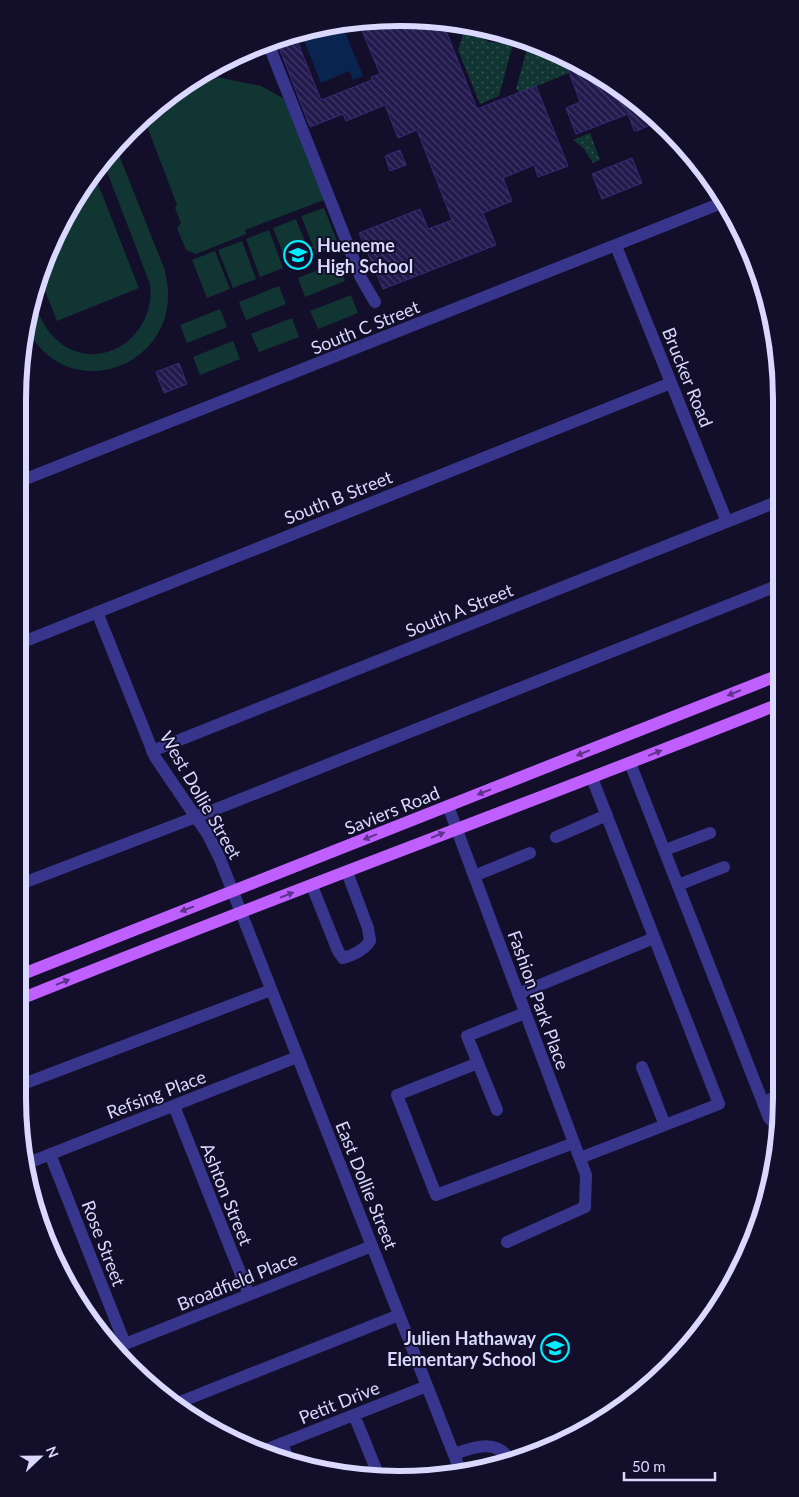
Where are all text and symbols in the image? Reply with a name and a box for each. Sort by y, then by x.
place label: Hueneme High School [317,234,413,277]
school or university icon: Hueneme High School [283,240,313,270]
street label: South C Street [308,295,423,359]
street label: Brucker Road [658,324,718,430]
street label: South B Street [281,465,396,529]
street label: South A Street [402,578,516,642]
one-way arrow [726,689,741,697]
street label: West Dollie Street [155,727,247,863]
one-way arrow [575,749,590,757]
one-way arrow [648,749,663,757]
street label: Saviers Road [341,781,443,839]
one-way arrow [476,788,491,796]
one-way arrow [430,831,445,838]
one-way arrow [363,834,378,841]
one-way arrow [279,891,294,899]
one-way arrow [179,905,194,913]
street label: Fashion Park Place [504,927,574,1073]
one-way arrow [56,977,70,985]
street label: Refsing Place [103,1065,209,1123]
street label: East Dollie Street [331,1118,403,1253]
street label: Ashton Street [196,1140,258,1249]
street label: Rose Street [78,1197,131,1290]
street label: Broadfield Place [174,1247,300,1315]
place label: Julien Hathaway Elementary School [387,1327,537,1370]
school or university icon: Julien Hathaway Elementary School [540,1333,570,1363]
street label: Petit Drive [296,1376,382,1428]
north arrow [15,1432,65,1482]
text: N [43,1444,62,1460]
scale bar [624,1450,715,1482]
text: 50 m [632,1457,666,1475]

